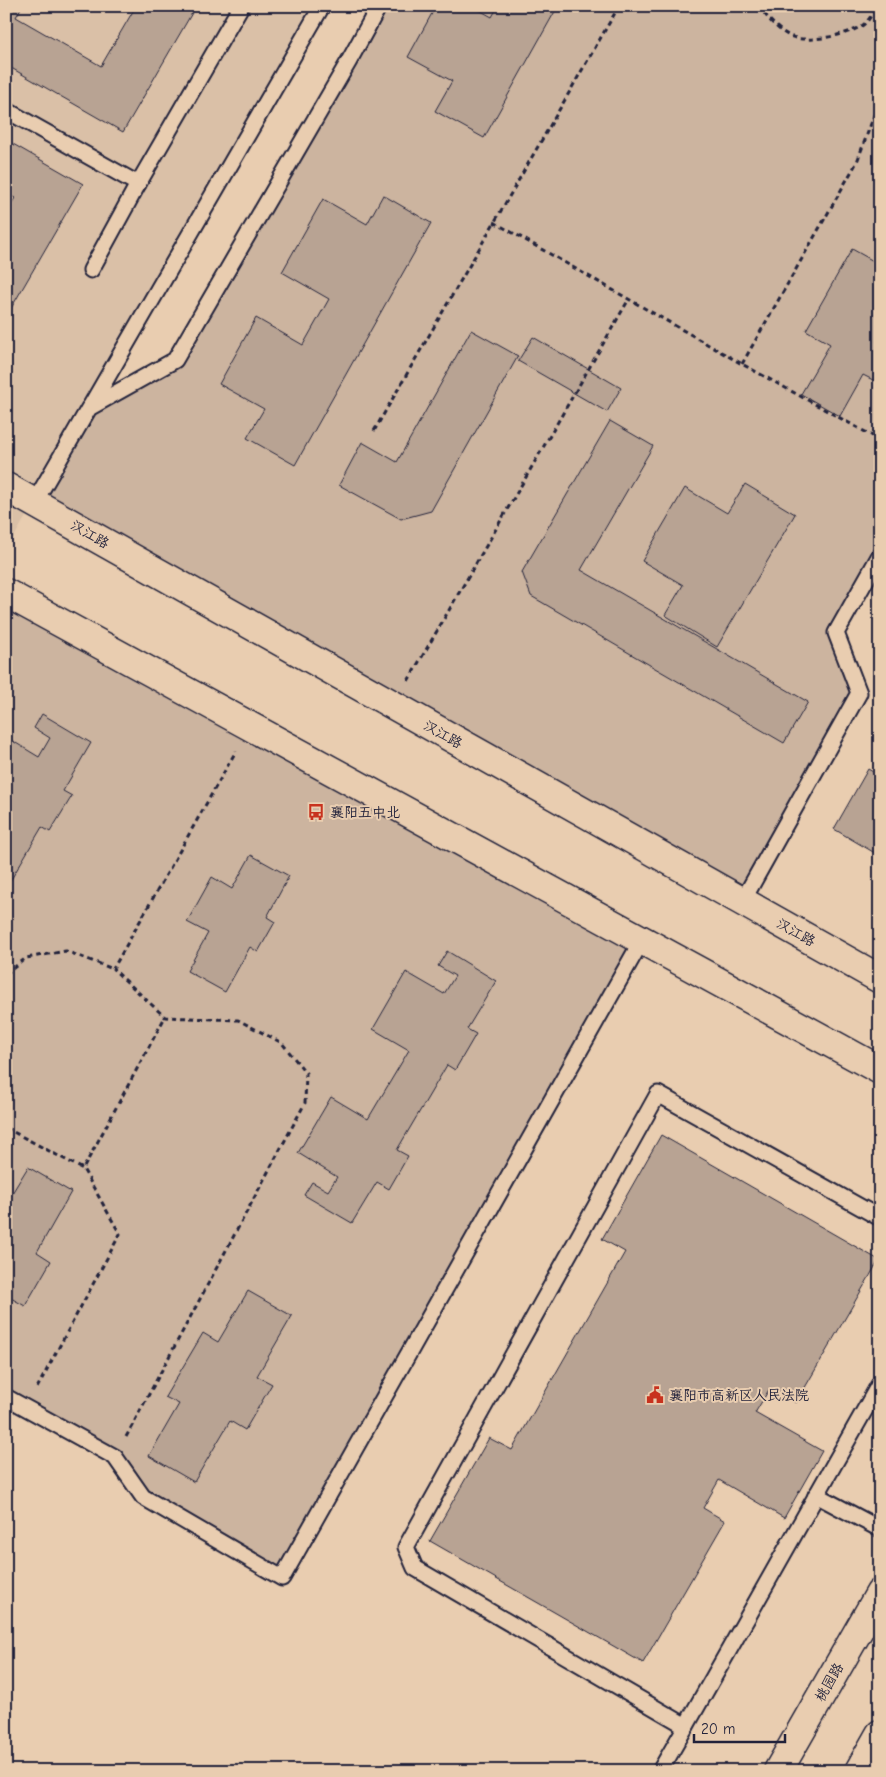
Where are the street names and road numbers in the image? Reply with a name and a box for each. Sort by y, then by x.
street label: 汉江路 [67,517,112,552]
street label: 汉江路 [420,717,465,752]
street label: 汉江路 [773,915,818,950]
street label: 桃园路 [812,1660,847,1705]

